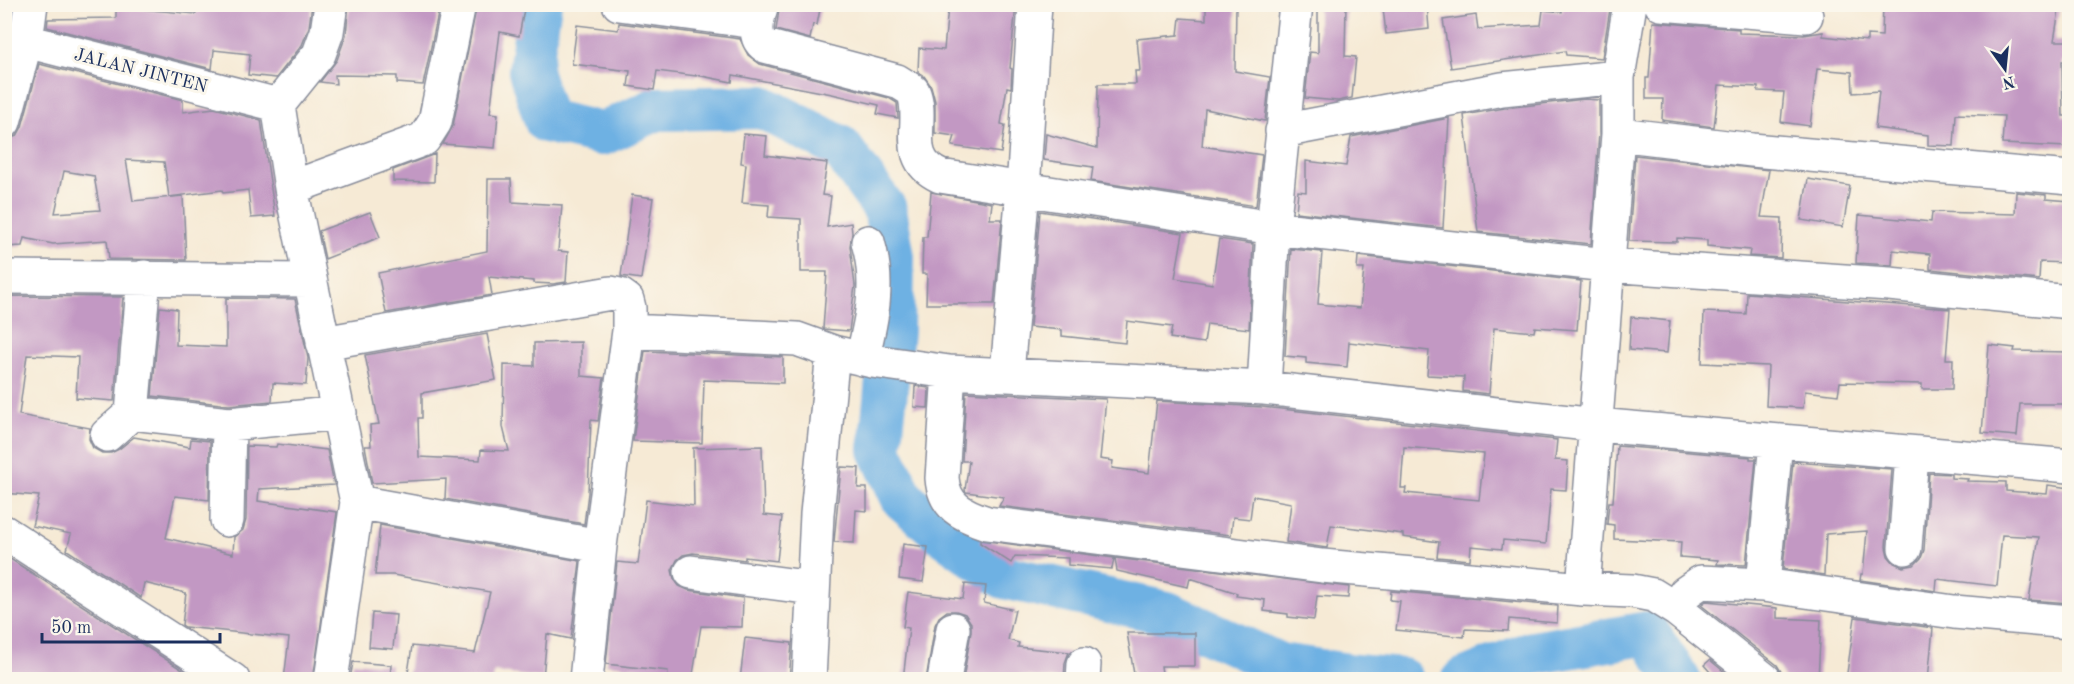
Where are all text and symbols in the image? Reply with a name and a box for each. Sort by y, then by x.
north arrow [1975,39,2035,99]
street label: JALAN JINTEN [72,46,209,96]
text: N [2000,72,2016,91]
scale bar [42,606,220,644]
text: 50 m [51,619,91,637]

